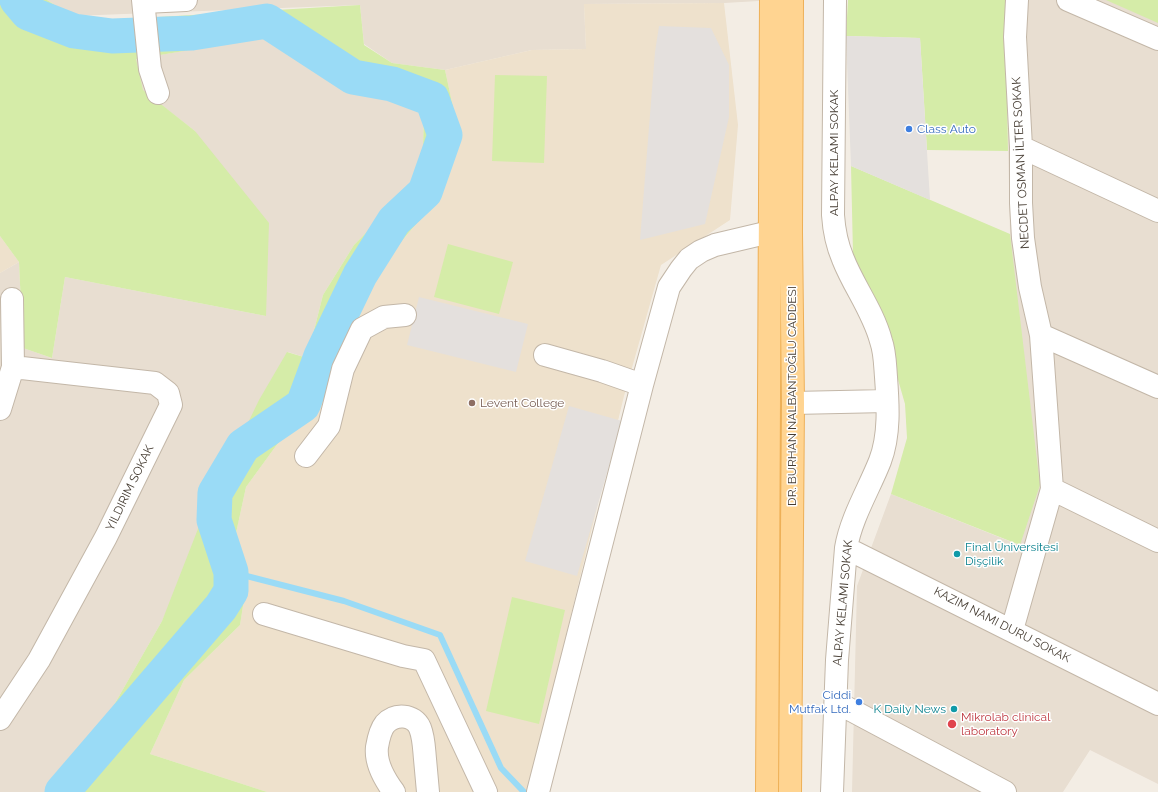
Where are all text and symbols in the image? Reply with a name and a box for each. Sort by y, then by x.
street label: NECDET OSMAN İLTER SOKAK [1009,77,1033,249]
street label: ALPAY KELAMI SOKAK [827,90,841,216]
place label: Class Auto [917,122,976,136]
marker: Class Auto [904,124,914,134]
street label: DR. BURHAN NALBANTOĞLU CADDESI [785,286,799,506]
place label: Levent College [480,396,564,410]
marker: Levent College [467,398,477,408]
street label: YILDIRIM SOKAK [103,443,157,533]
street label: ALPAY KELAMI SOKAK [830,539,856,667]
place label: Final Üniversitesi Dişçilik [965,540,1058,568]
marker: Final Üniversitesi Dişçilik [952,549,962,559]
street label: KAZIM NAMI DURU SOKAK [931,584,1073,666]
place label: Ciddi Mutfak Ltd. [789,688,851,716]
marker: Ciddi Mutfak Ltd. [854,697,864,707]
place label: K Daily News [873,702,946,716]
marker: K Daily News [949,704,959,714]
place label: Mikrolab clinical laboratory [961,710,1050,738]
marker: Mikrolab clinical laboratory [946,718,958,730]

